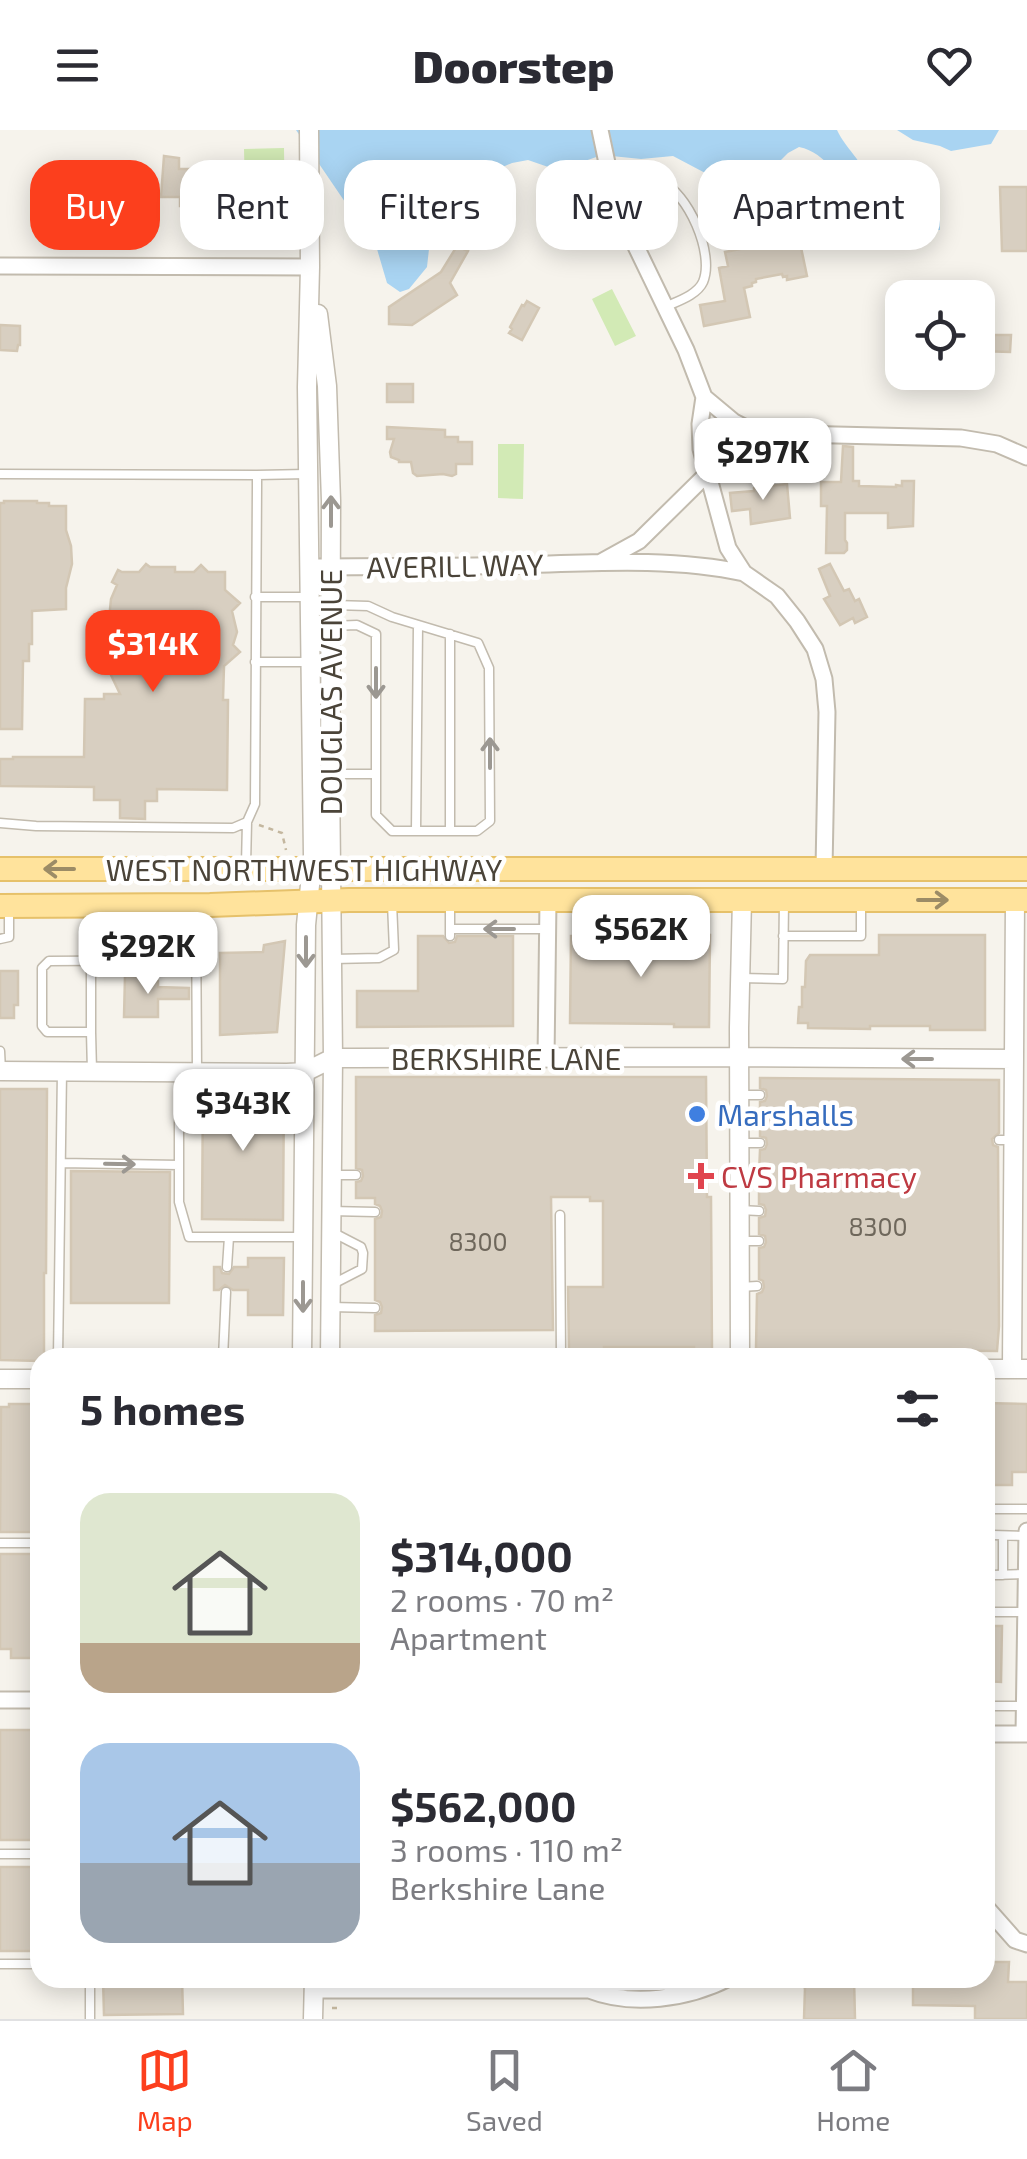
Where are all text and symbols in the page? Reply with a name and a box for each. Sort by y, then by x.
icon: menu [50,38,105,93]
text: Doorstep [412,38,615,92]
icon: heart [922,38,977,93]
chip: Buy [30,160,160,250]
chip: Rent [180,160,324,250]
chip: Filters [344,160,516,250]
chip: New [536,160,678,250]
chip: Apartment [698,160,940,250]
map controls [885,280,995,390]
button: locate [885,280,995,390]
pin: $297K [693,418,833,503]
text: $297K [716,431,810,469]
one-way arrow [322,496,340,528]
street label: AVERILL WAY [366,545,544,585]
street label: DOUGLAS AVENUE [312,569,348,815]
pin: $314K [83,610,223,695]
text: $314K [107,623,199,661]
one-way arrow [366,666,386,699]
one-way arrow [480,737,500,770]
street label: WEST NORTHWEST HIGHWAY [106,851,502,887]
one-way arrow [43,860,76,878]
one-way arrow [916,890,948,910]
pin: $562K [571,895,711,980]
text: $562K [594,908,688,946]
pin: $292K [78,912,218,997]
one-way arrow [484,920,516,938]
text: $292K [101,925,195,963]
one-way arrow [296,934,316,967]
street label: BERKSHIRE LANE [391,1040,621,1076]
one-way arrow [901,1050,934,1068]
pin: $343K [173,1069,313,1154]
text: $343K [195,1082,291,1120]
place label: Marshalls [717,1096,854,1132]
marker: Marshalls [686,1103,708,1125]
one-way arrow [104,1155,136,1174]
place label: CVS Pharmacy [721,1158,917,1194]
marker: CVS Pharmacy [690,1165,712,1187]
house number: 8300 [848,1211,908,1241]
house number: 8300 [448,1226,508,1256]
one-way arrow [294,1280,312,1313]
icon: filters [890,1381,945,1436]
text: 5 homes [80,1383,245,1433]
text: $314,000 [390,1530,573,1580]
icon: home [160,1533,280,1653]
text: 2 rooms · 70 m² [390,1580,614,1618]
text: Apartment [390,1618,547,1656]
text: $562,000 [390,1780,576,1830]
icon: home [160,1783,280,1903]
text: 3 rooms · 110 m² [390,1830,623,1868]
text: Berkshire Lane [390,1868,605,1906]
tab: Map [137,2043,193,2137]
tab: Saved [466,2043,543,2137]
tab: Home [816,2043,890,2137]

